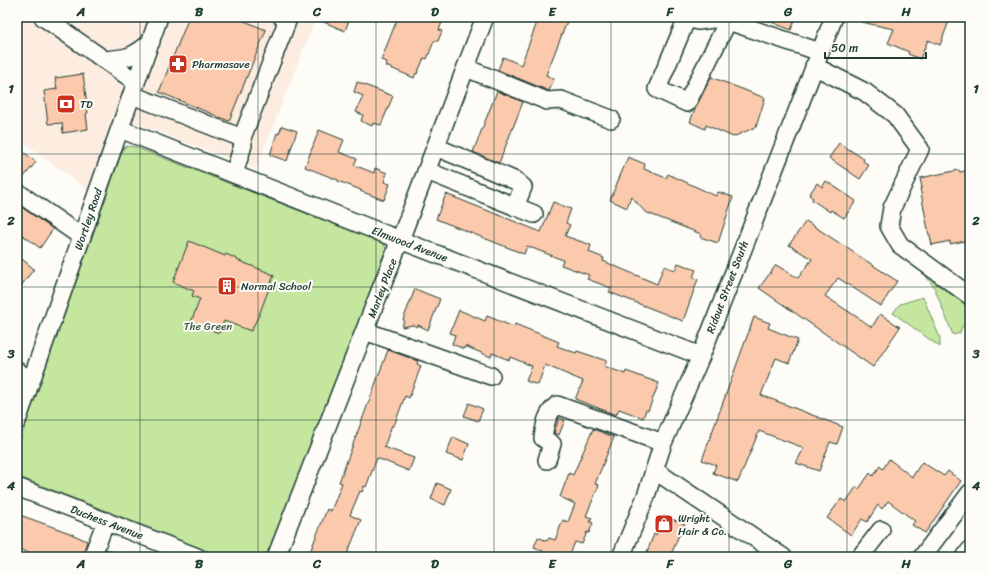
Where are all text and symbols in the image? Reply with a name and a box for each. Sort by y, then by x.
text: A [76,0,85,23]
text: B [195,0,204,23]
text: C [312,0,322,23]
text: D [431,0,439,23]
text: E [548,0,557,23]
text: F [665,0,674,23]
text: G [783,0,793,23]
text: H [900,0,911,23]
scale bar [825,34,926,60]
text: 50 m [831,37,858,59]
pharmacy icon: Pharmasave [167,53,189,75]
place label: Pharmasave [192,55,250,74]
text: 1 [8,77,14,100]
text: 1 [973,77,979,100]
bank icon: TD [55,93,77,115]
place label: TD [80,95,93,114]
street label: Wortley Road [69,185,108,253]
text: 2 [6,209,15,232]
text: 2 [971,209,980,232]
street label: Elmwood Avenue [369,221,451,268]
street label: Ridout Street South [701,238,754,336]
street label: Marley Place [362,255,403,321]
building icon: Normal School [216,275,238,297]
place label: Normal School [241,277,312,296]
park label: The Green [184,317,232,336]
text: 3 [6,342,15,365]
text: 3 [971,342,980,365]
text: 4 [6,474,16,497]
text: 4 [971,474,981,497]
street label: Duchess Avenue [67,500,146,545]
place label: Wright Hair & Co. [678,509,727,541]
shop icon: Wright Hair & Co. [653,513,675,535]
text: A [76,552,85,574]
text: B [195,552,204,574]
text: C [312,552,322,574]
text: D [431,552,439,574]
text: E [548,552,557,574]
text: F [665,552,674,574]
text: G [783,552,793,574]
text: H [900,552,911,574]

